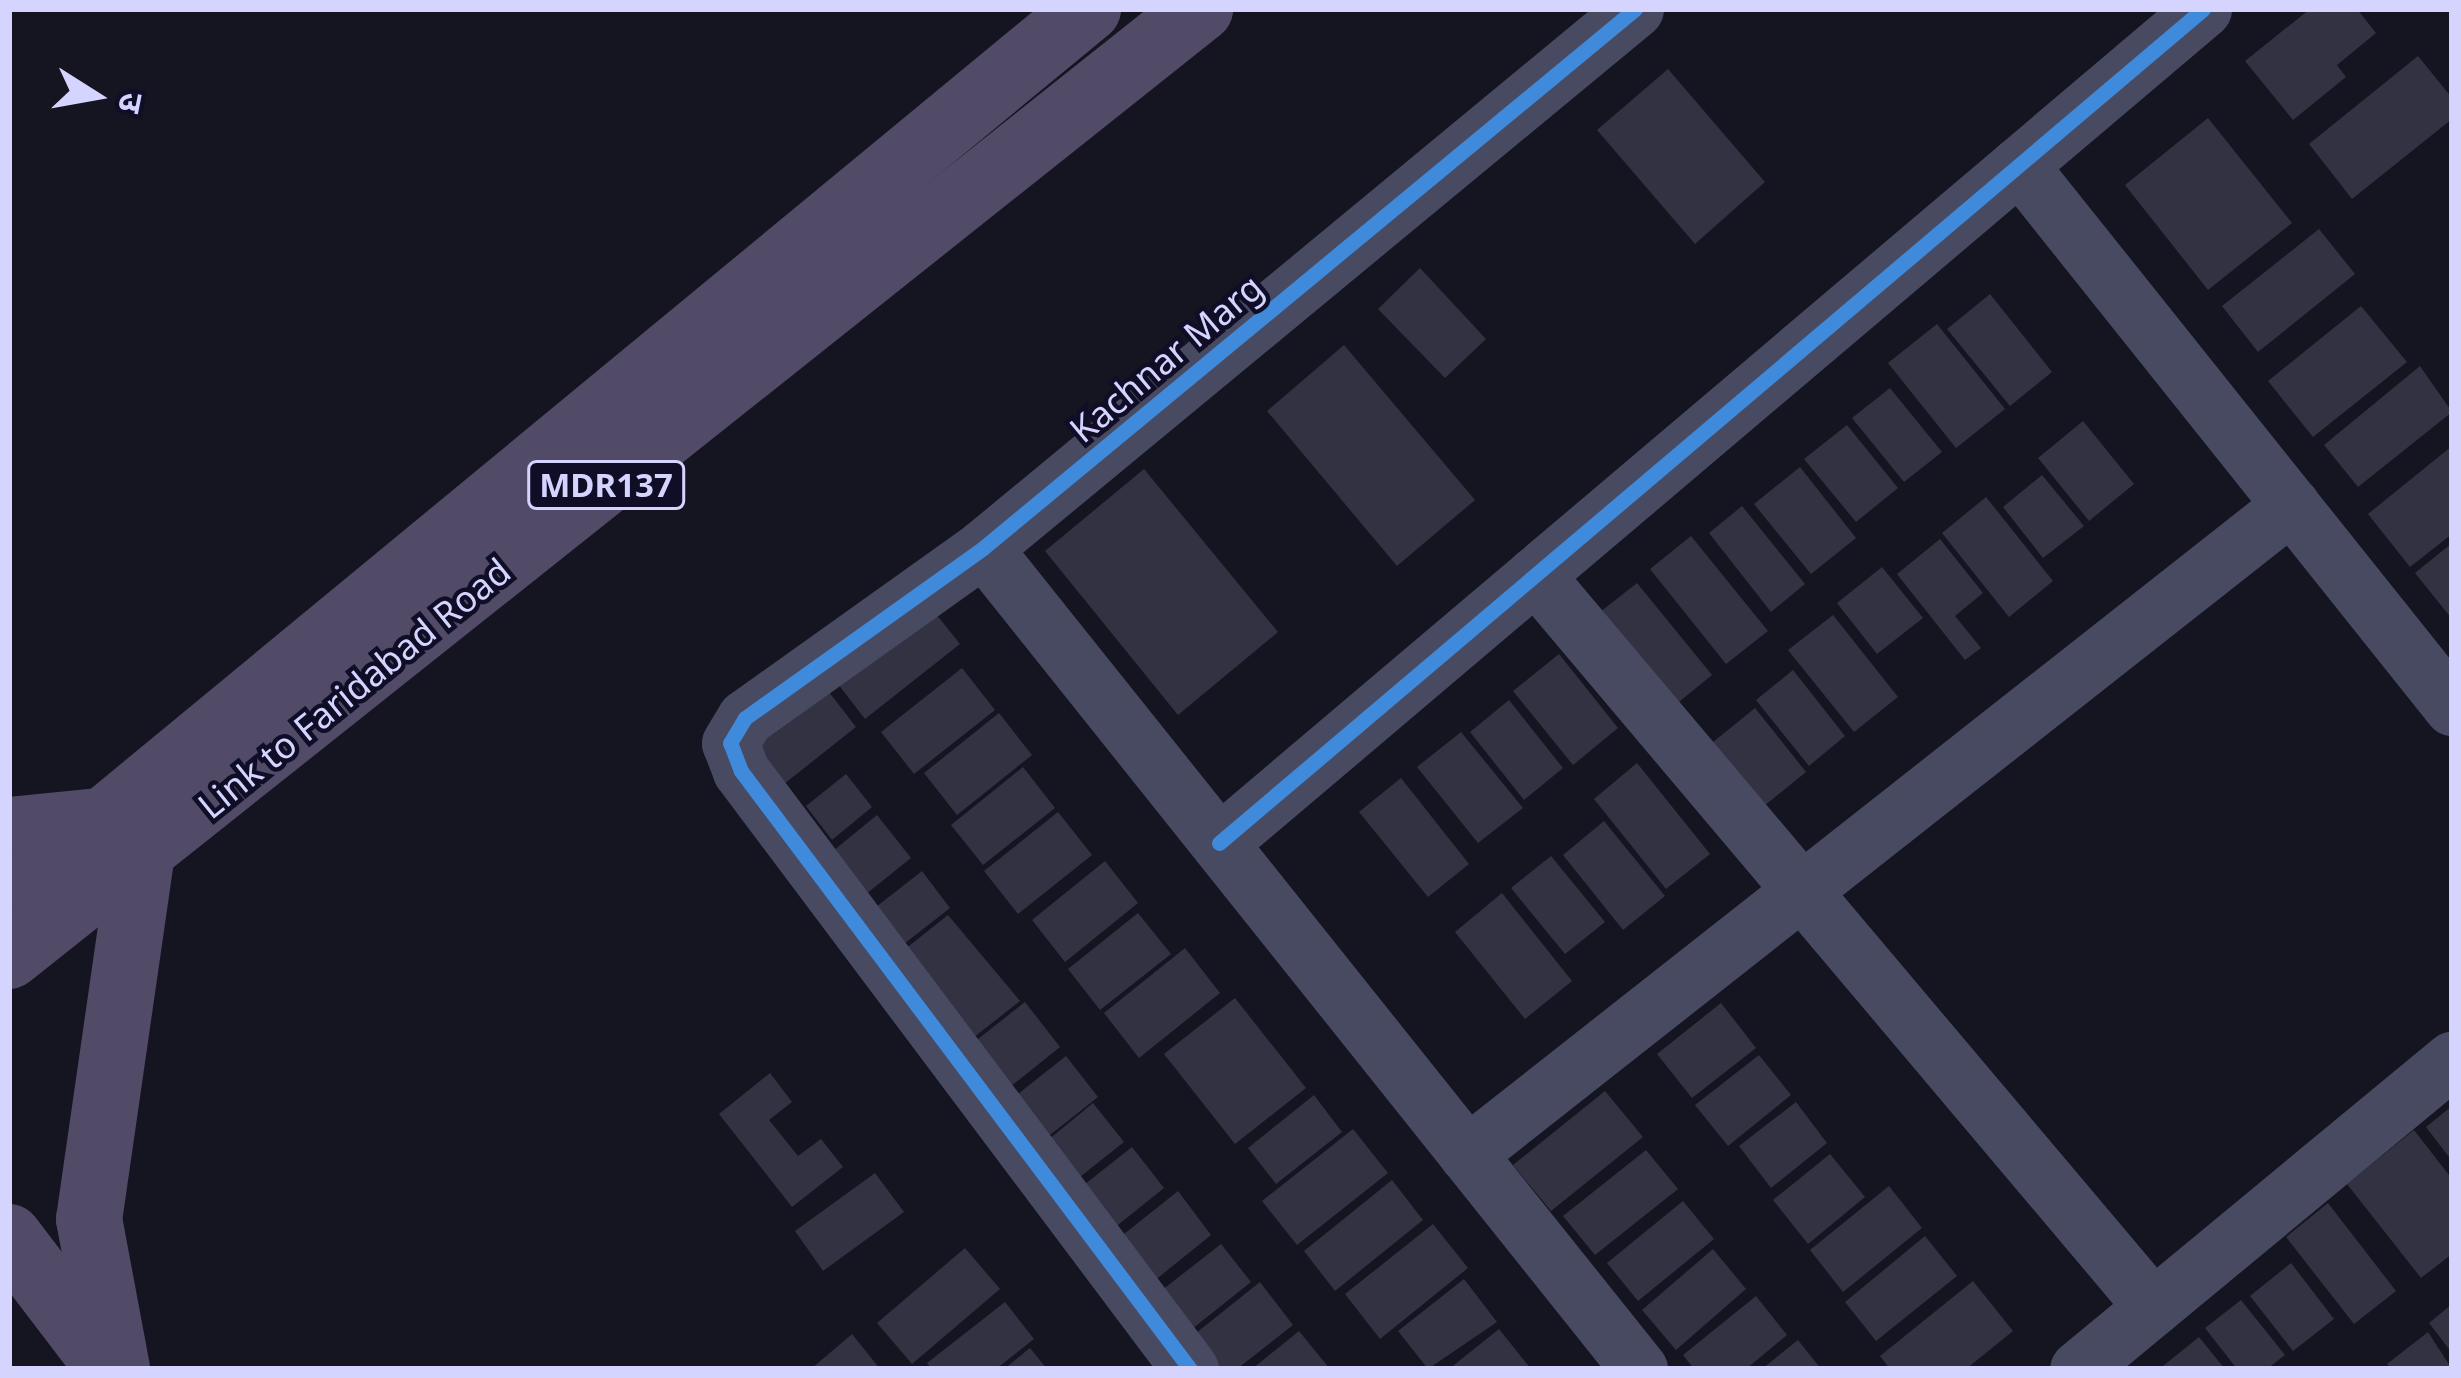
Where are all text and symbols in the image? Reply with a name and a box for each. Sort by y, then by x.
north arrow [36,36,156,156]
text: उ [108,89,156,117]
street label: Kachnar Marg [1061,265,1271,451]
road number: MDR137 [525,458,687,512]
street label: Link to Faridabad Road [189,549,519,827]

